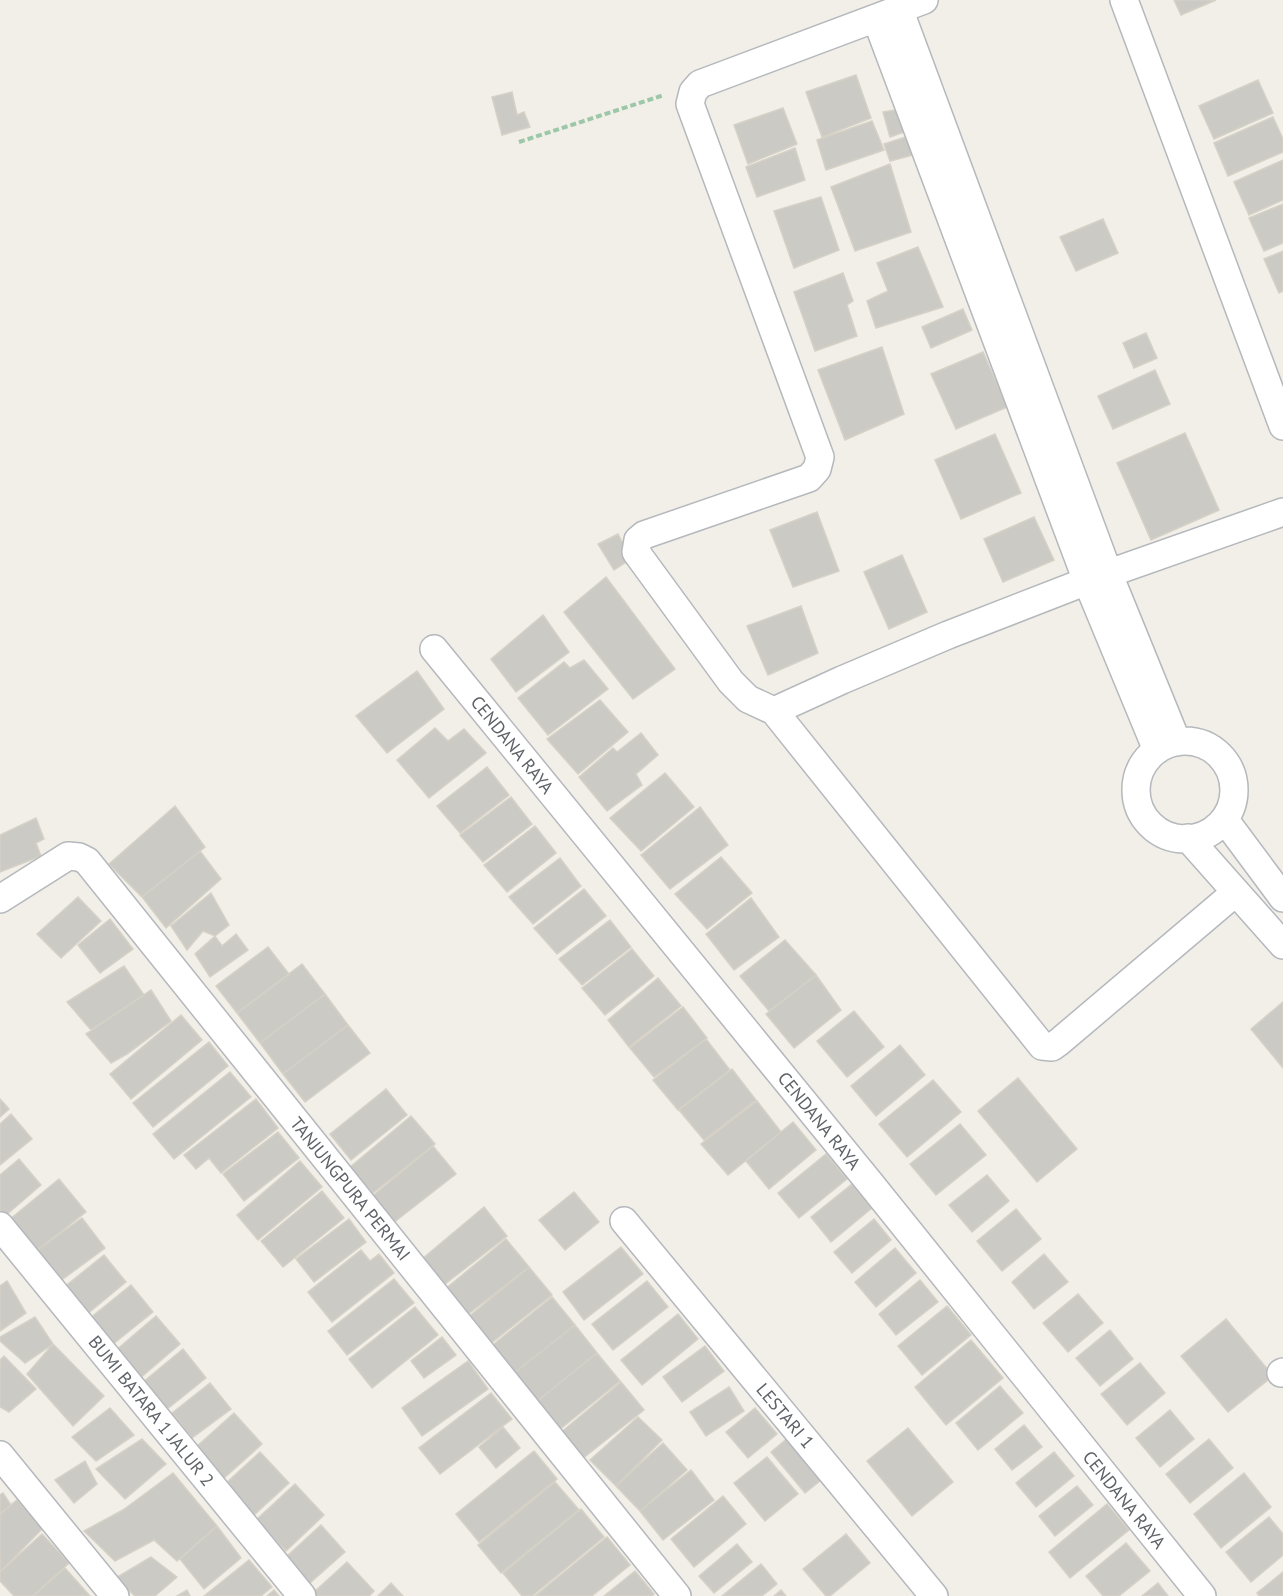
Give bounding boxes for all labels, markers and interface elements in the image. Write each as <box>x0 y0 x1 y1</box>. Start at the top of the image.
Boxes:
street label: CENDANA RAYA <box>466 691 559 799</box>
street label: CENDANA RAYA <box>773 1067 866 1175</box>
street label: TANJUNGPURA PERMAI <box>285 1112 416 1265</box>
street label: BUMI BATARA 1 JALUR 2 <box>84 1331 219 1491</box>
street label: LESTARI 1 <box>751 1378 819 1453</box>
street label: CENDANA RAYA <box>1078 1446 1171 1554</box>

